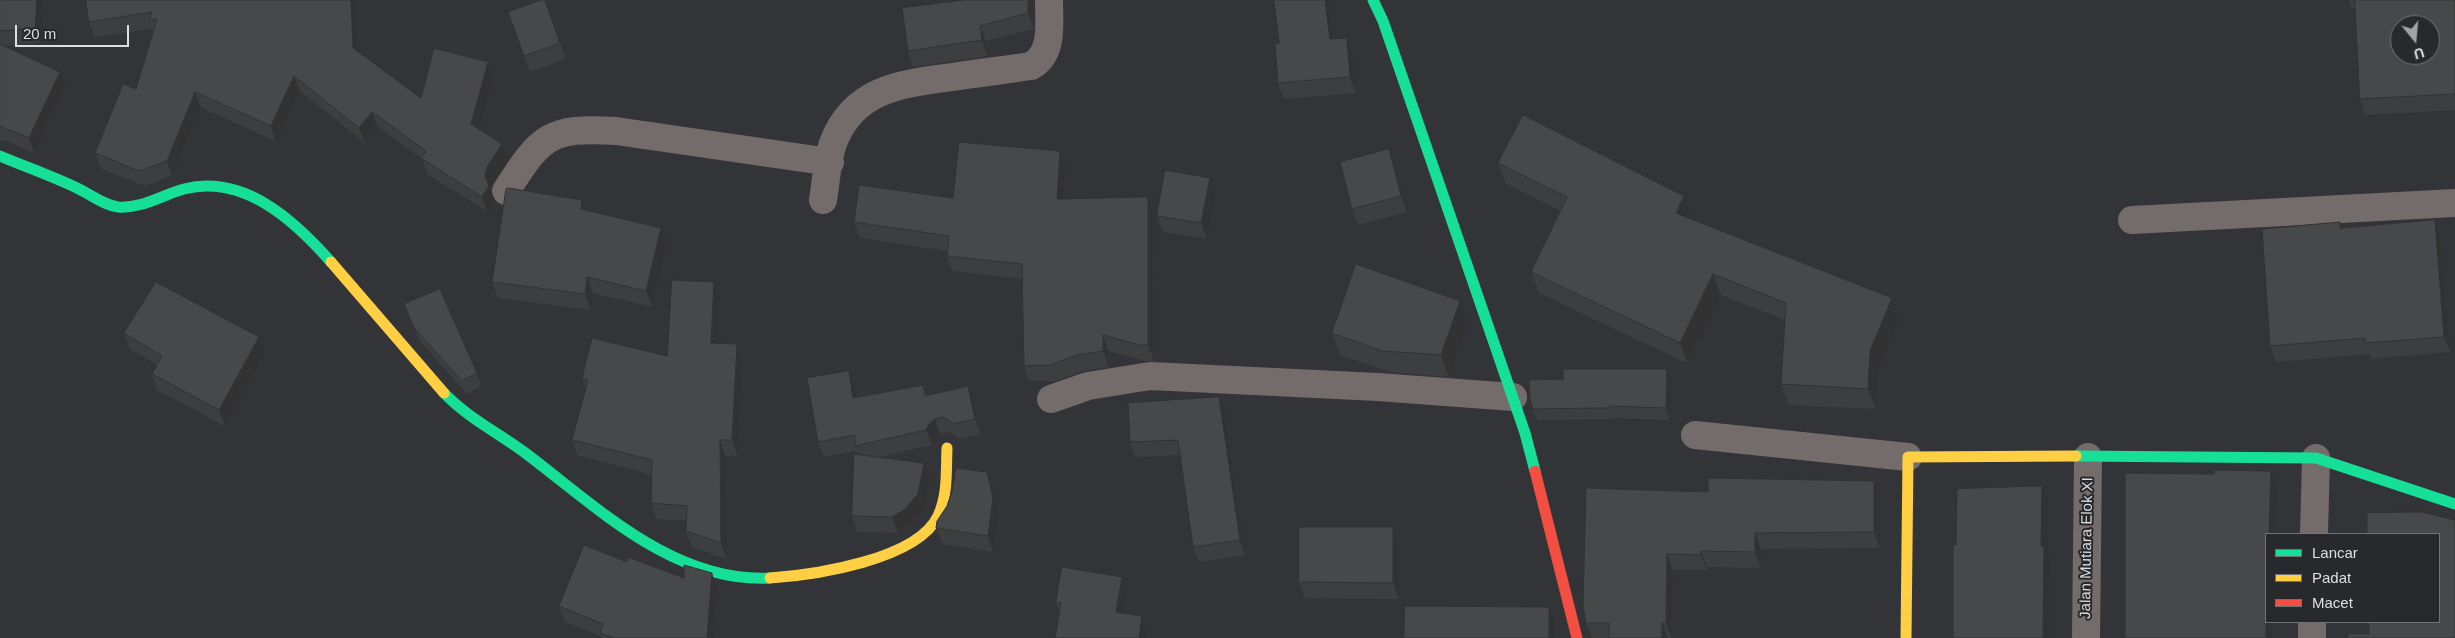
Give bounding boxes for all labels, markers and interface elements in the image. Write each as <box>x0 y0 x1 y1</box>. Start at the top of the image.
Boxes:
scale bar <box>18 15 131 47</box>
north arrow <box>2390 15 2440 65</box>
text: 20 m <box>23 25 56 42</box>
text: U <box>2412 44 2426 63</box>
street label: Jalan Mutiara Elok XI <box>2077 477 2097 619</box>
legend <box>2265 533 2440 623</box>
text: Lancar <box>2312 544 2358 561</box>
text: Padat <box>2312 569 2351 586</box>
text: Macet <box>2312 594 2353 611</box>

